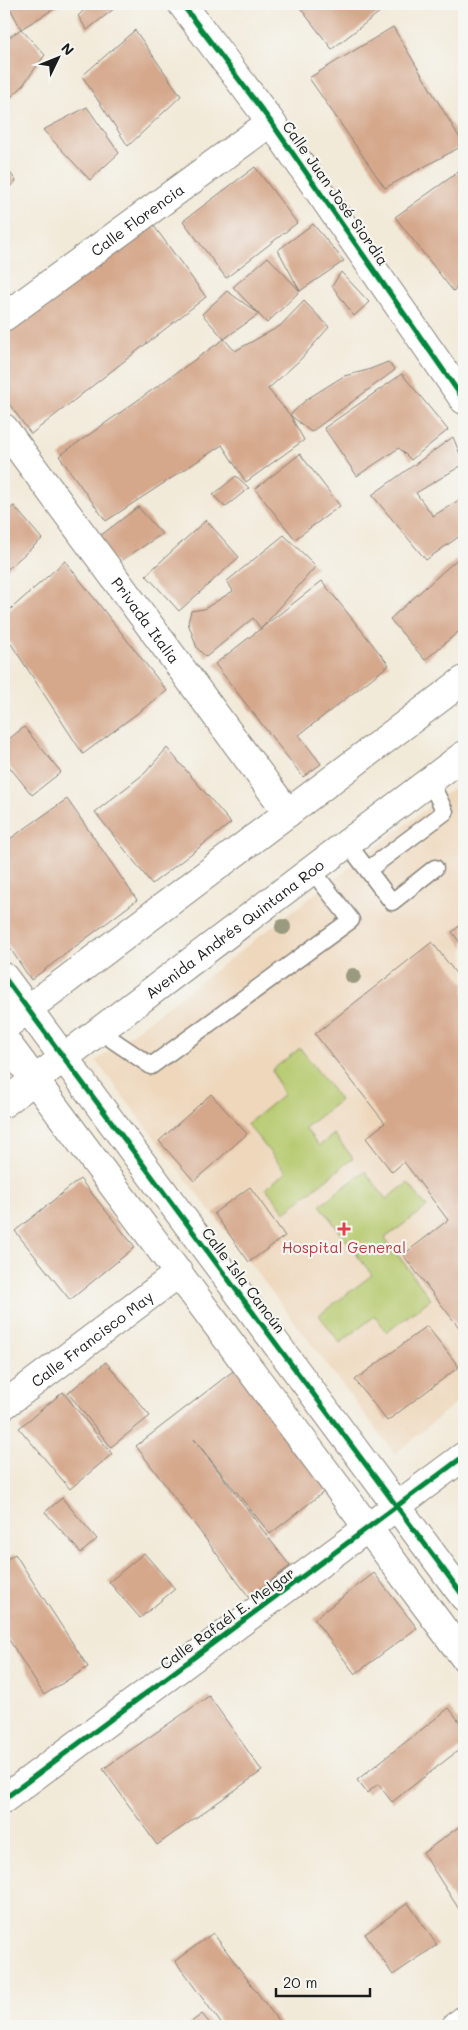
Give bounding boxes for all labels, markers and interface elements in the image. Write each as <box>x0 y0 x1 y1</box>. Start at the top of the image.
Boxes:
north arrow <box>32 32 82 82</box>
text: N <box>57 38 78 59</box>
street label: Calle Juan José Siordia <box>278 117 394 269</box>
street label: Calle Florencia <box>87 179 188 260</box>
street label: Privada Italia <box>107 573 184 668</box>
street label: Avenida Andrés Quintana Roo <box>141 855 328 1003</box>
marker: Hospital General <box>337 1222 351 1236</box>
street label: Calle Isla Cancún <box>198 1223 290 1337</box>
place label: Hospital General <box>282 1237 406 1257</box>
street label: Calle Francisco May <box>27 1286 157 1391</box>
street label: Calle Rafaél E. Melgar <box>156 1562 298 1674</box>
scale bar <box>276 1965 369 1997</box>
text: 20 m <box>283 1972 317 1992</box>

